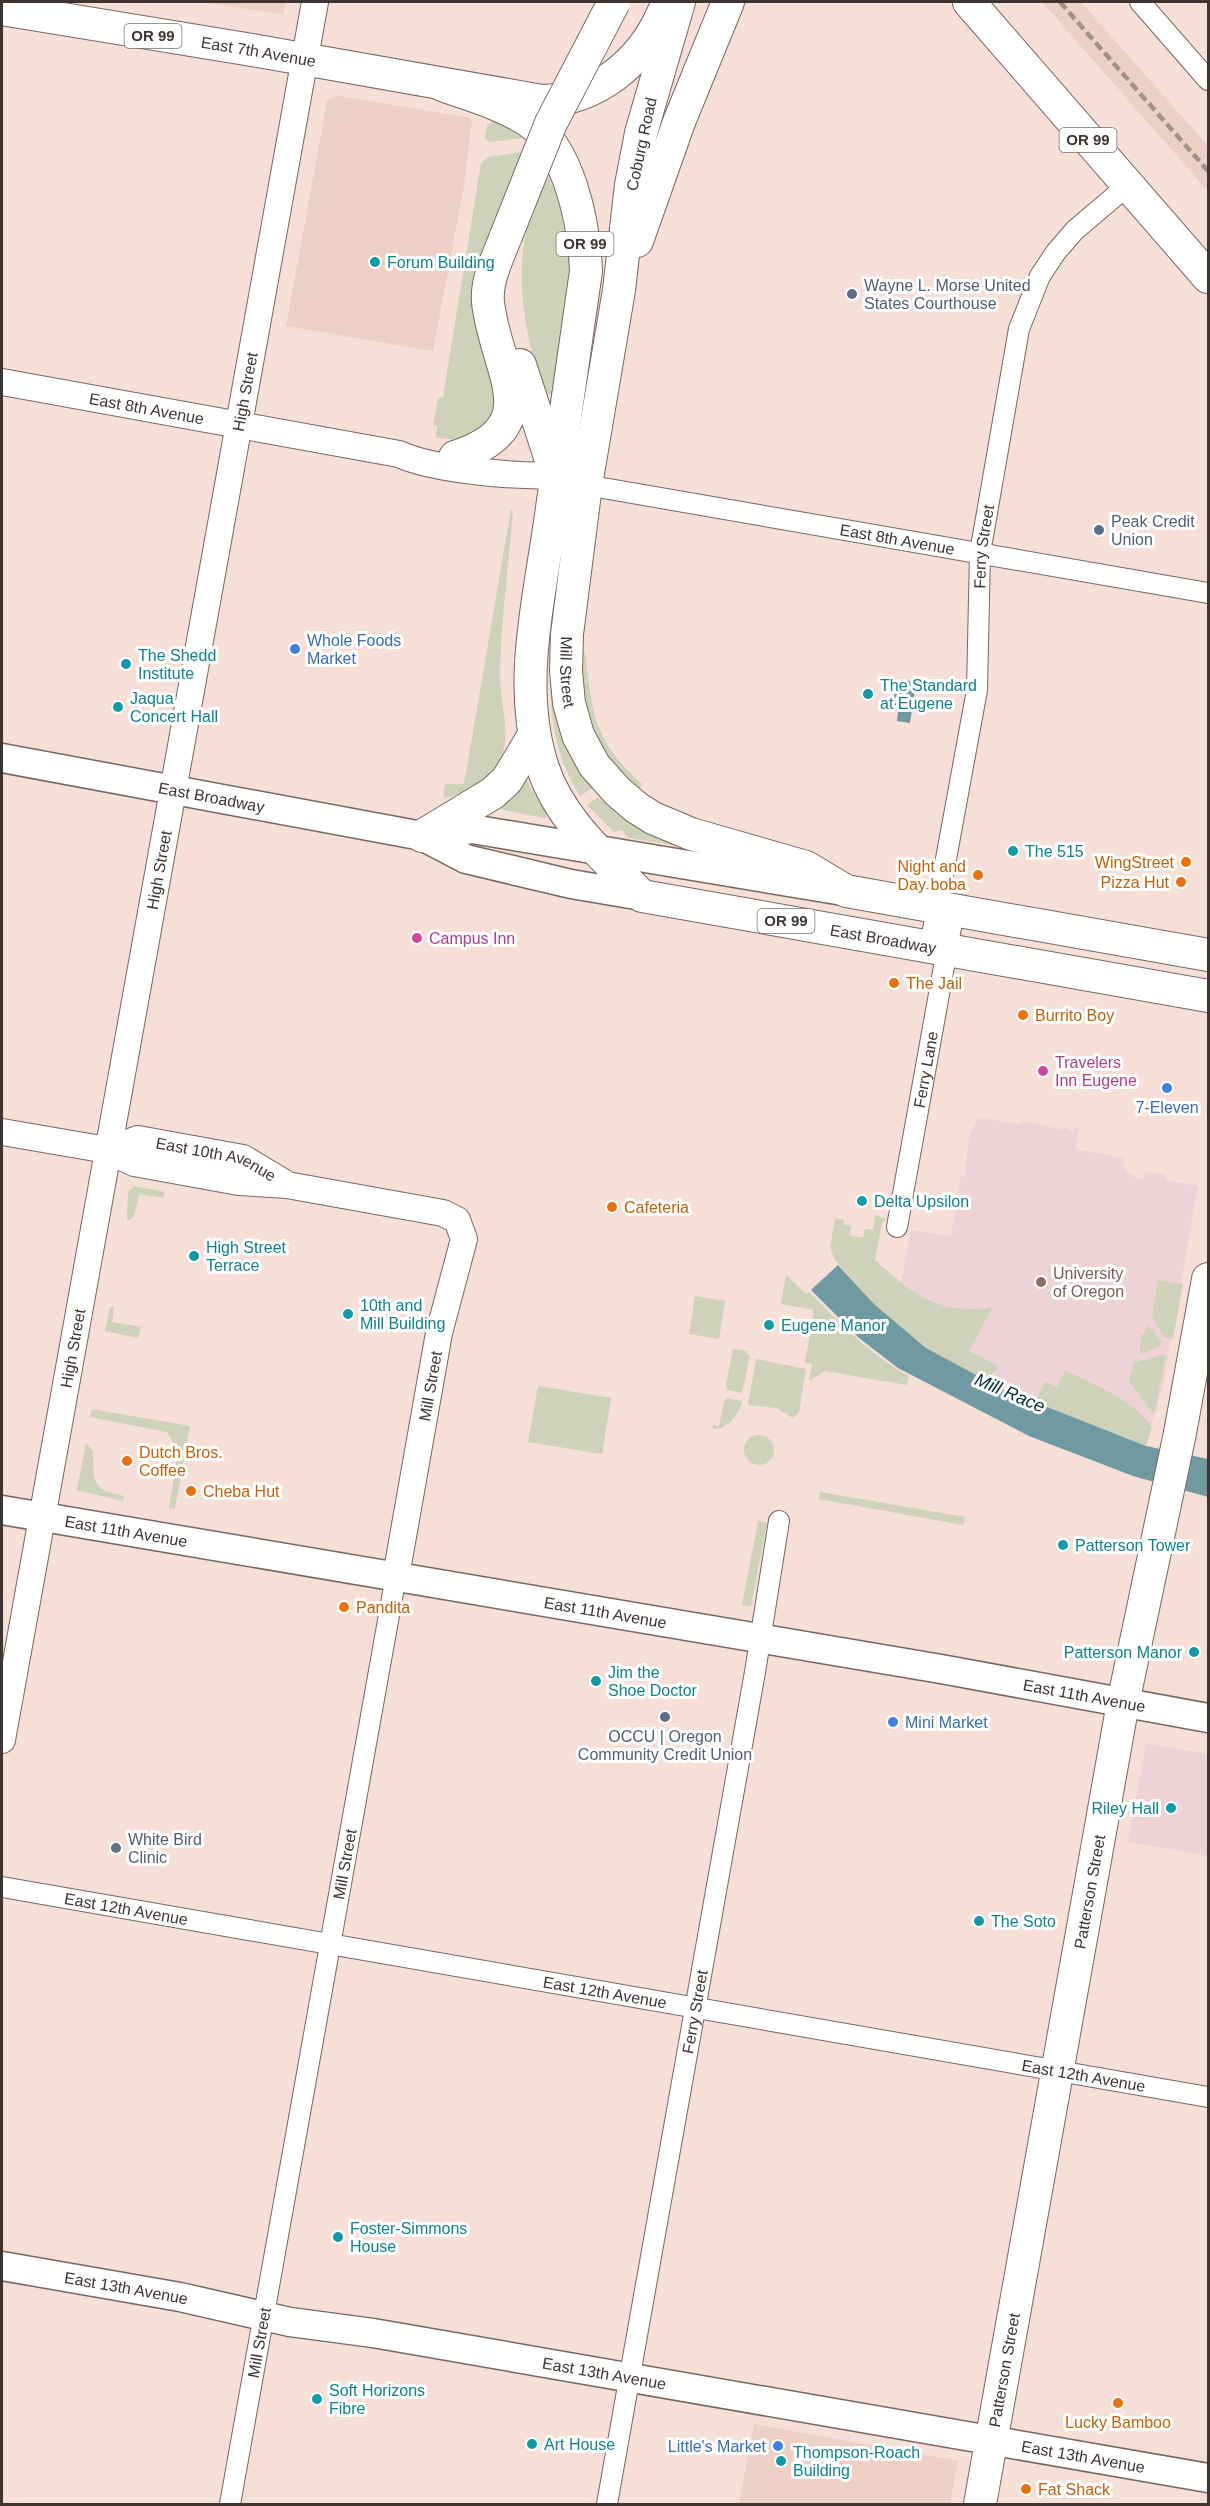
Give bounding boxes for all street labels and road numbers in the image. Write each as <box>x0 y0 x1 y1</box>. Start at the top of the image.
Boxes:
road number: OR 99 <box>124 24 182 48</box>
street label: East 7th Avenue <box>200 34 317 70</box>
street label: Coburg Road <box>623 96 660 192</box>
road number: OR 99 <box>1060 128 1116 152</box>
road number: OR 99 <box>556 232 614 256</box>
street label: High Street <box>230 350 261 433</box>
street label: East 8th Avenue <box>88 390 205 427</box>
street label: Ferry Street <box>971 503 997 589</box>
street label: East 8th Avenue <box>838 521 956 558</box>
street label: Mill Street <box>557 636 578 710</box>
street label: East Broadway <box>157 779 266 816</box>
street label: High Street <box>144 829 175 911</box>
road number: OR 99 <box>758 909 814 933</box>
street label: East Broadway <box>829 921 938 957</box>
street label: Ferry Lane <box>911 1030 941 1109</box>
street label: East 10th Avenue <box>155 1134 279 1185</box>
street label: High Street <box>58 1307 89 1389</box>
street label: Mill Street <box>416 1349 445 1423</box>
street label: East 11th Avenue <box>64 1513 189 1550</box>
street label: East 11th Avenue <box>543 1594 668 1631</box>
street label: East 11th Avenue <box>1022 1676 1147 1715</box>
street label: Mill Street <box>330 1827 360 1901</box>
street label: Patterson Street <box>1071 1833 1108 1950</box>
street label: East 12th Avenue <box>63 1890 189 1928</box>
street label: Ferry Street <box>679 1968 711 2055</box>
street label: East 12th Avenue <box>542 1973 668 2012</box>
street label: East 12th Avenue <box>1020 2057 1147 2095</box>
street label: East 13th Avenue <box>63 2269 190 2308</box>
street label: Mill Street <box>245 2306 274 2379</box>
street label: Patterson Street <box>986 2311 1023 2429</box>
street label: East 13th Avenue <box>541 2355 667 2393</box>
street label: East 13th Avenue <box>1020 2438 1146 2476</box>

